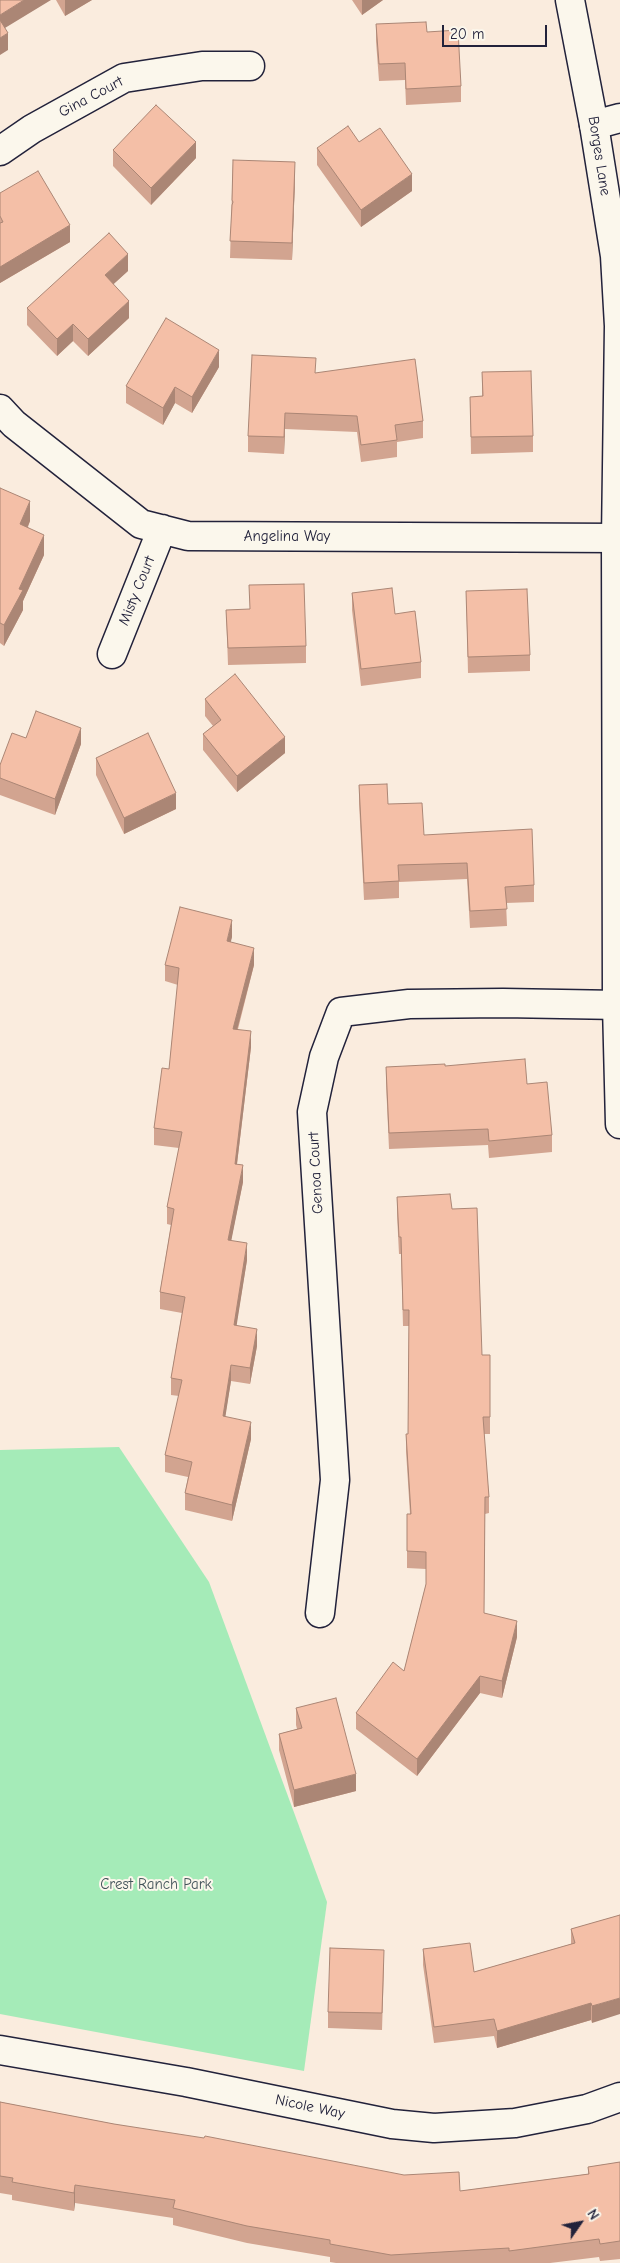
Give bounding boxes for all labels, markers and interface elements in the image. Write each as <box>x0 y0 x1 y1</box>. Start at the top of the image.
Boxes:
scale bar <box>445 15 550 47</box>
text: 20 m <box>450 25 484 43</box>
street label: Gina Court <box>56 73 126 121</box>
street label: Borges Lane <box>584 115 614 197</box>
street label: Angelina Way <box>244 528 330 546</box>
street label: Misty Court <box>115 554 159 628</box>
street label: Genoa Court <box>305 1131 327 1215</box>
park label: Crest Ranch Park <box>100 1876 212 1894</box>
street label: Nicole Way <box>274 2091 346 2123</box>
north arrow <box>555 2198 605 2248</box>
text: N <box>583 2206 603 2223</box>

